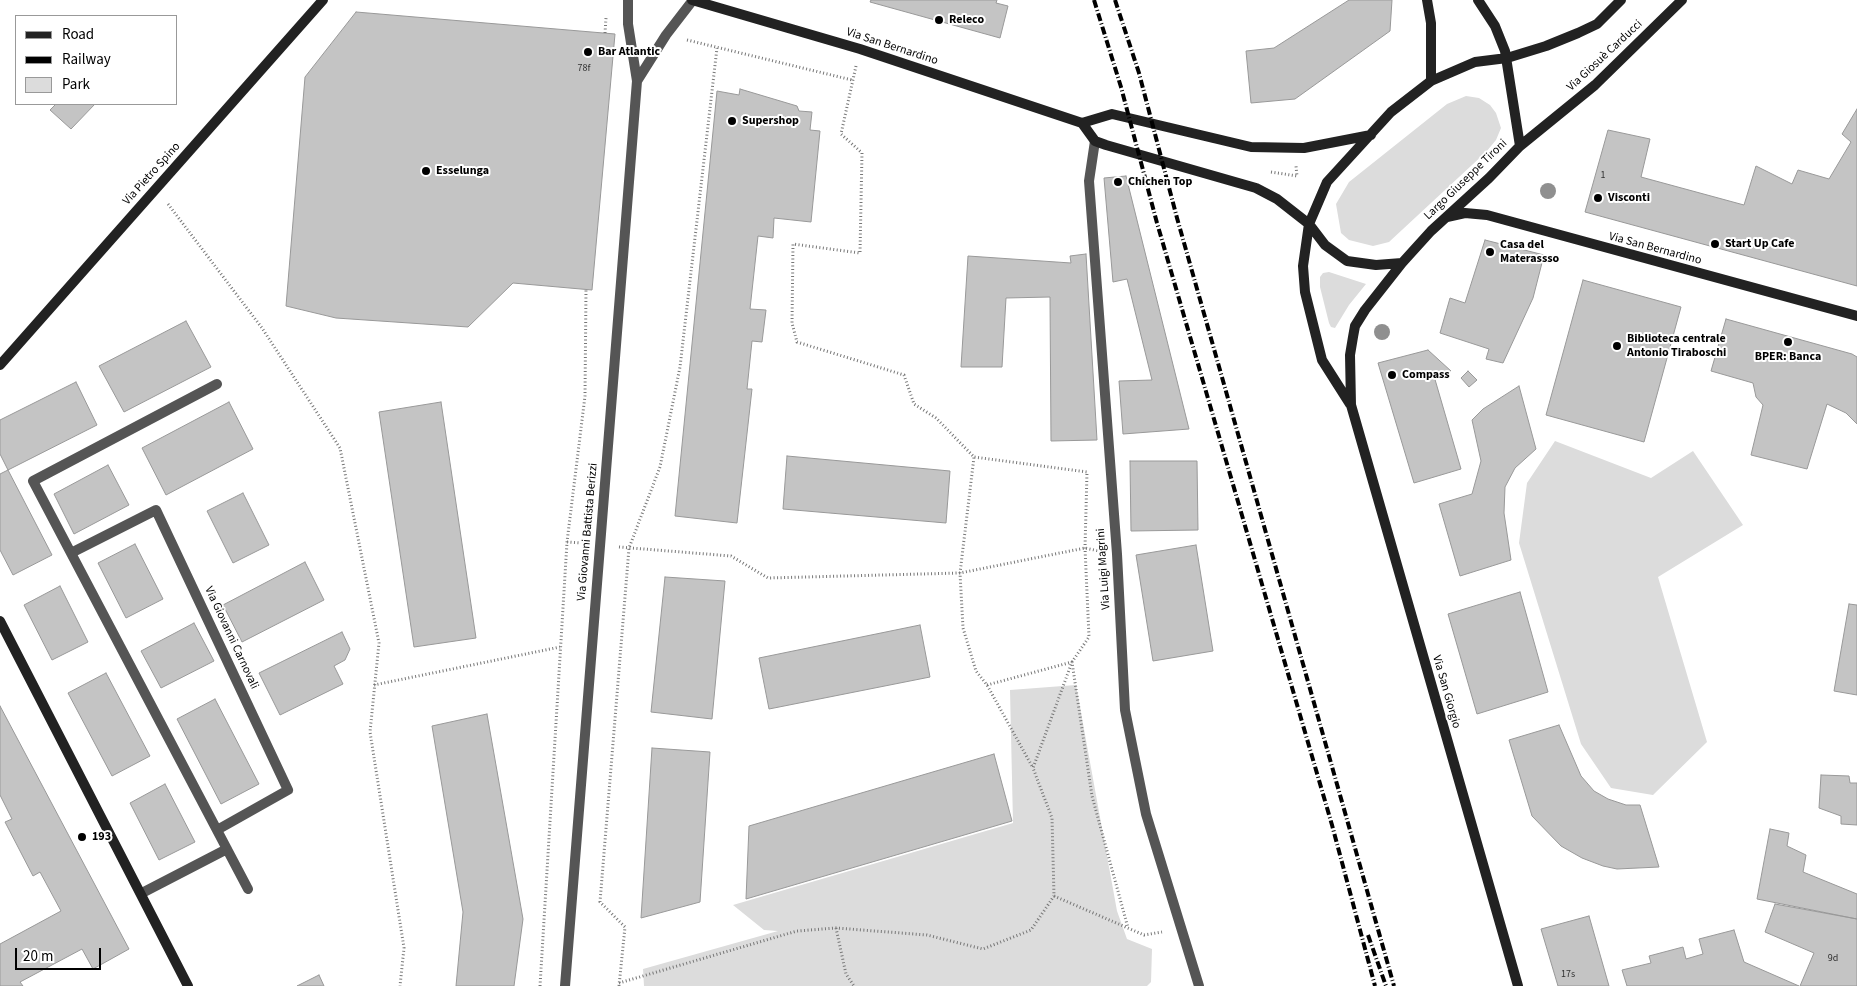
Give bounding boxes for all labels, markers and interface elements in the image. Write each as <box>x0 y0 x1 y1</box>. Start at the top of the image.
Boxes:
place label: Releco <box>949 13 984 27</box>
marker: Releco <box>933 14 945 26</box>
legend <box>15 15 178 105</box>
street label: Via Giosuè Carducci <box>1564 17 1646 95</box>
text: Road <box>62 24 94 45</box>
street label: Via San Bernardino <box>844 25 940 69</box>
place label: Bar Atlantic <box>598 45 660 59</box>
marker: Bar Atlantic <box>582 46 594 58</box>
text: Railway <box>62 49 111 70</box>
house number: 78f <box>578 63 590 75</box>
text: Park <box>62 74 90 95</box>
place label: Supershop <box>742 114 799 128</box>
marker: Supershop <box>726 115 738 127</box>
street label: Largo Giuseppe Tironi <box>1422 137 1510 223</box>
street label: Via Pietro Spino <box>120 140 184 208</box>
place label: Esselunga <box>436 164 489 178</box>
marker: Esselunga <box>420 165 432 177</box>
house number: 1 <box>1601 170 1605 182</box>
place label: Chichen Top <box>1128 175 1192 189</box>
marker: Chichen Top <box>1112 176 1124 188</box>
place label: Visconti <box>1608 191 1650 205</box>
marker: Visconti <box>1592 192 1604 204</box>
street label: Via San Bernardino <box>1607 230 1703 268</box>
place label: Start Up Cafe <box>1725 237 1795 251</box>
place label: Casa del Materassso <box>1500 238 1559 266</box>
marker: Start Up Cafe <box>1709 238 1721 250</box>
marker: Casa del Materassso <box>1484 246 1496 258</box>
place label: Biblioteca centrale Antonio Tiraboschi <box>1627 332 1726 360</box>
marker: BPER: Banca <box>1782 336 1794 348</box>
marker: Biblioteca centrale Antonio Tiraboschi <box>1611 340 1623 352</box>
place label: BPER: Banca <box>1755 350 1821 364</box>
place label: Compass <box>1402 368 1450 382</box>
marker: Compass <box>1386 369 1398 381</box>
street label: Via Giovanni Battista Berizzi <box>575 462 601 602</box>
street label: Via Luigi Magrini <box>1094 528 1114 610</box>
street label: Via Giovanni Carnovali <box>201 584 261 692</box>
street label: Via San Giorgio <box>1429 654 1463 730</box>
place label: 193 <box>92 830 111 844</box>
marker: 193 <box>76 831 88 843</box>
scale bar <box>18 938 104 970</box>
text: 20 m <box>23 946 53 967</box>
house number: 9d <box>1828 953 1838 965</box>
house number: 17s <box>1561 969 1575 981</box>

